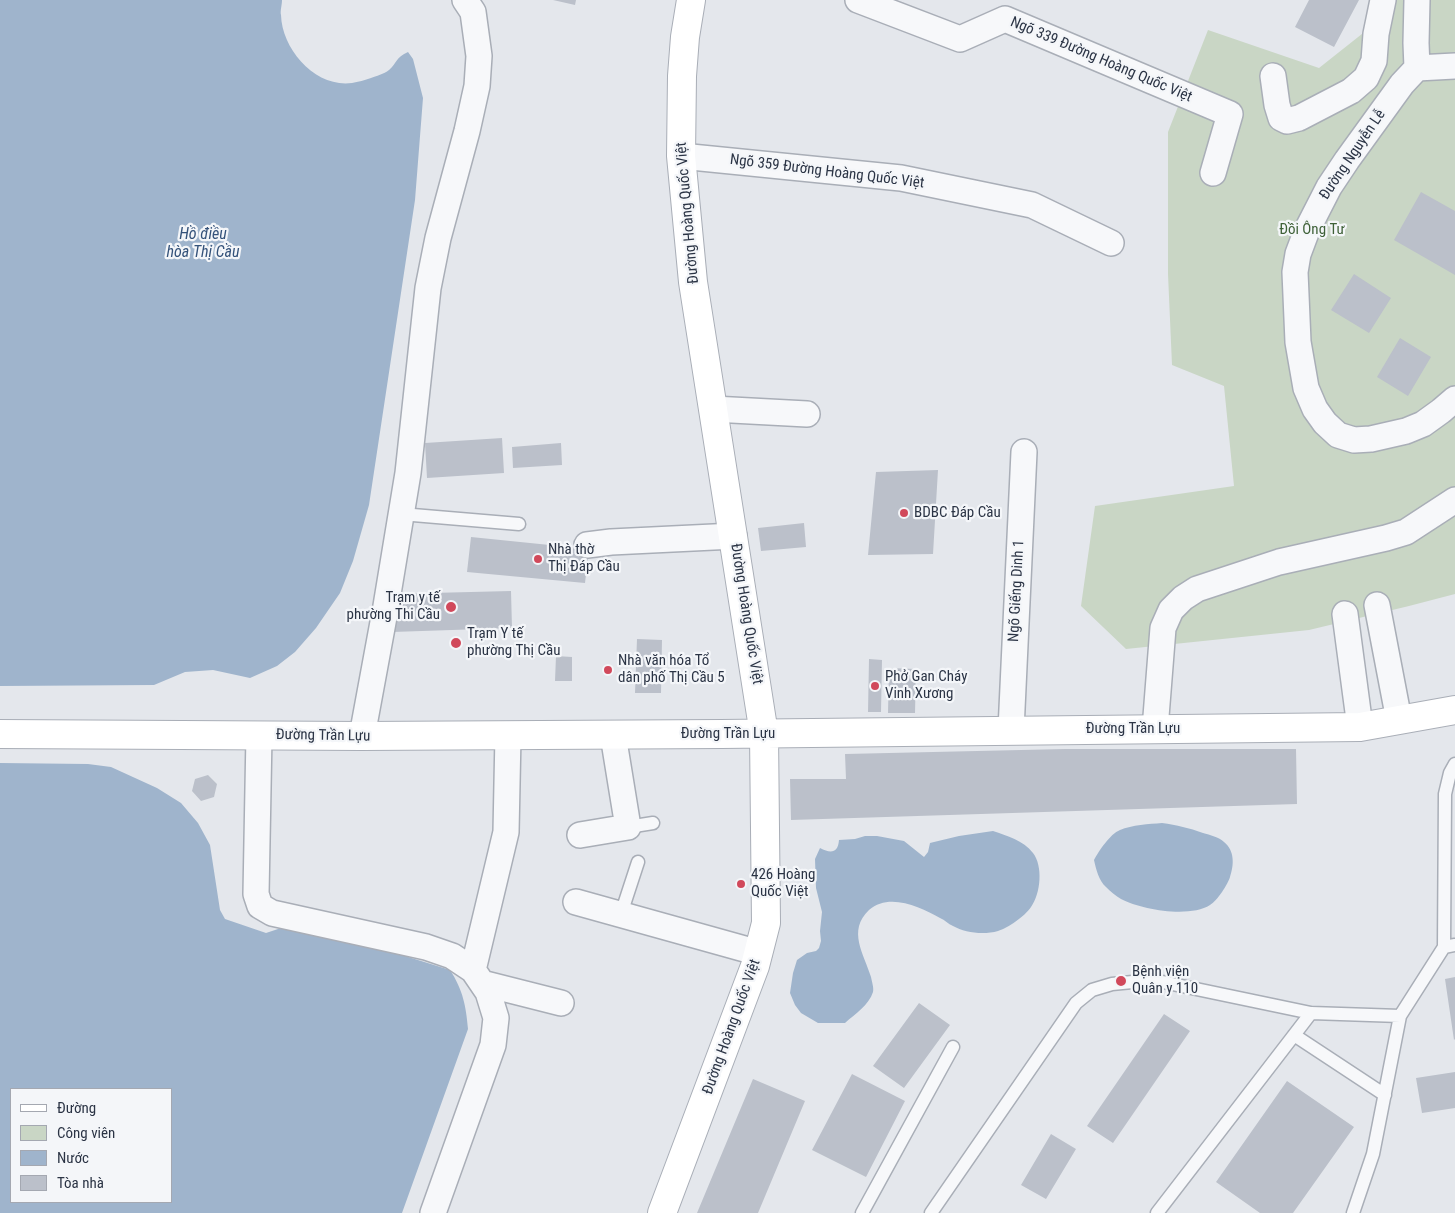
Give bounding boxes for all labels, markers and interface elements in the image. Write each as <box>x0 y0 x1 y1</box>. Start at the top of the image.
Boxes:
street label: Ngõ 339 Đường Hoàng Quốc Việt <box>1007 13 1195 107</box>
street label: Đường Nguyễn Lễ <box>1316 107 1390 203</box>
street label: Đường Hoàng Quốc Việt <box>673 141 703 285</box>
street label: Ngõ 359 Đường Hoàng Quốc Việt <box>729 151 925 193</box>
park label: Đồi Ông Tư <box>1279 221 1345 239</box>
water label: Hồ điều hòa Thị Cầu <box>167 225 239 263</box>
place label: BDBC Đáp Cầu <box>914 504 1001 522</box>
marker: BDBC Đáp Cầu <box>898 507 910 519</box>
street label: Ngõ Giếng Dinh 1 <box>1005 539 1029 643</box>
place label: Nhà thờ Thị Đáp Cầu <box>548 541 620 576</box>
street label: Đường Hoàng Quốc Việt <box>726 542 766 686</box>
marker: Nhà thờ Thị Đáp Cầu <box>532 553 544 565</box>
place label: Trạm y tế phường Thi Cầu <box>347 589 440 624</box>
marker: Trạm y tế phường Thi Cầu <box>444 600 458 614</box>
place label: Trạm Y tế phường Thị Cầu <box>467 625 560 660</box>
marker: Trạm Y tế phường Thị Cầu <box>449 636 463 650</box>
place label: Nhà văn hóa Tổ dân phố Thị Cầu 5 <box>618 652 725 687</box>
marker: Nhà văn hóa Tổ dân phố Thị Cầu 5 <box>602 664 614 676</box>
place label: Phở Gan Cháy Vinh Xương <box>885 668 967 703</box>
marker: Phở Gan Cháy Vinh Xương <box>869 680 881 692</box>
street label: Đường Trần Lựu <box>1086 720 1180 738</box>
street label: Đường Trần Lựu <box>681 725 775 743</box>
street label: Đường Trần Lựu <box>276 726 370 746</box>
place label: 426 Hoàng Quốc Việt <box>751 866 815 901</box>
marker: 426 Hoàng Quốc Việt <box>735 878 747 890</box>
street label: Đường Hoàng Quốc Việt <box>699 957 765 1097</box>
place label: Bệnh viện Quân y 110 <box>1132 963 1198 998</box>
marker: Bệnh viện Quân y 110 <box>1114 974 1128 988</box>
legend <box>10 1088 172 1203</box>
text: Đường <box>57 1099 96 1117</box>
text: Công viên <box>57 1124 115 1142</box>
text: Nước <box>57 1149 89 1167</box>
text: Tòa nhà <box>57 1174 104 1192</box>

